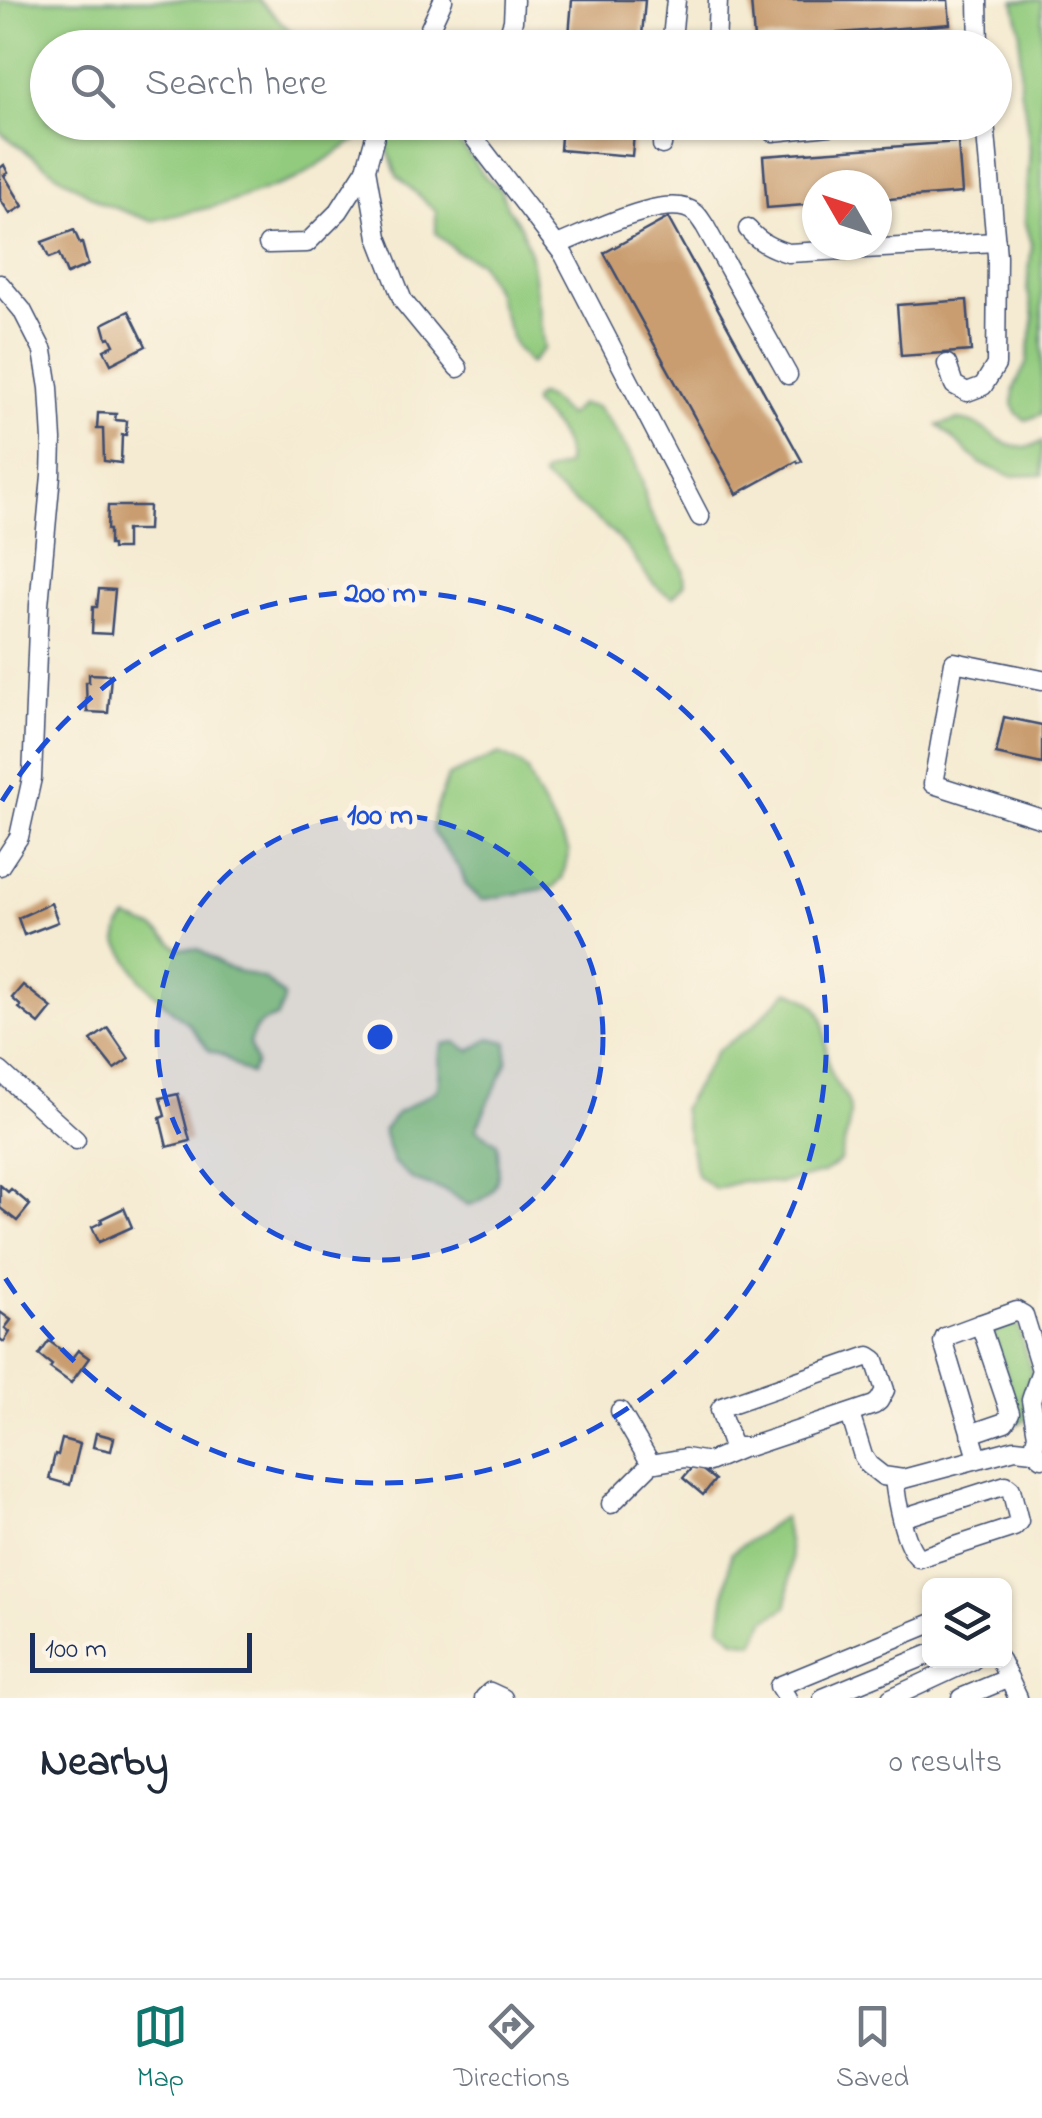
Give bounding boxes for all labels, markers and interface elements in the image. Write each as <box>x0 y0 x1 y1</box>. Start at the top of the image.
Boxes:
search box <box>30 30 1012 140</box>
text: Search here <box>145 57 327 113</box>
icon: search <box>65 58 120 113</box>
north arrow <box>802 170 892 260</box>
text: 200 m <box>343 573 416 617</box>
text: 100 m <box>347 795 413 839</box>
centre of rings <box>362 1019 398 1055</box>
map controls <box>922 1578 1012 1668</box>
button: layers <box>922 1578 1012 1668</box>
scale bar <box>30 1628 252 1672</box>
text: 100 m <box>45 1630 107 1671</box>
text: Nearby <box>40 1733 168 1794</box>
text: 0 results <box>889 1740 1002 1787</box>
tab: Map <box>133 1999 188 2100</box>
tab: Directions <box>454 1999 570 2100</box>
tab: Saved <box>836 1999 909 2100</box>

